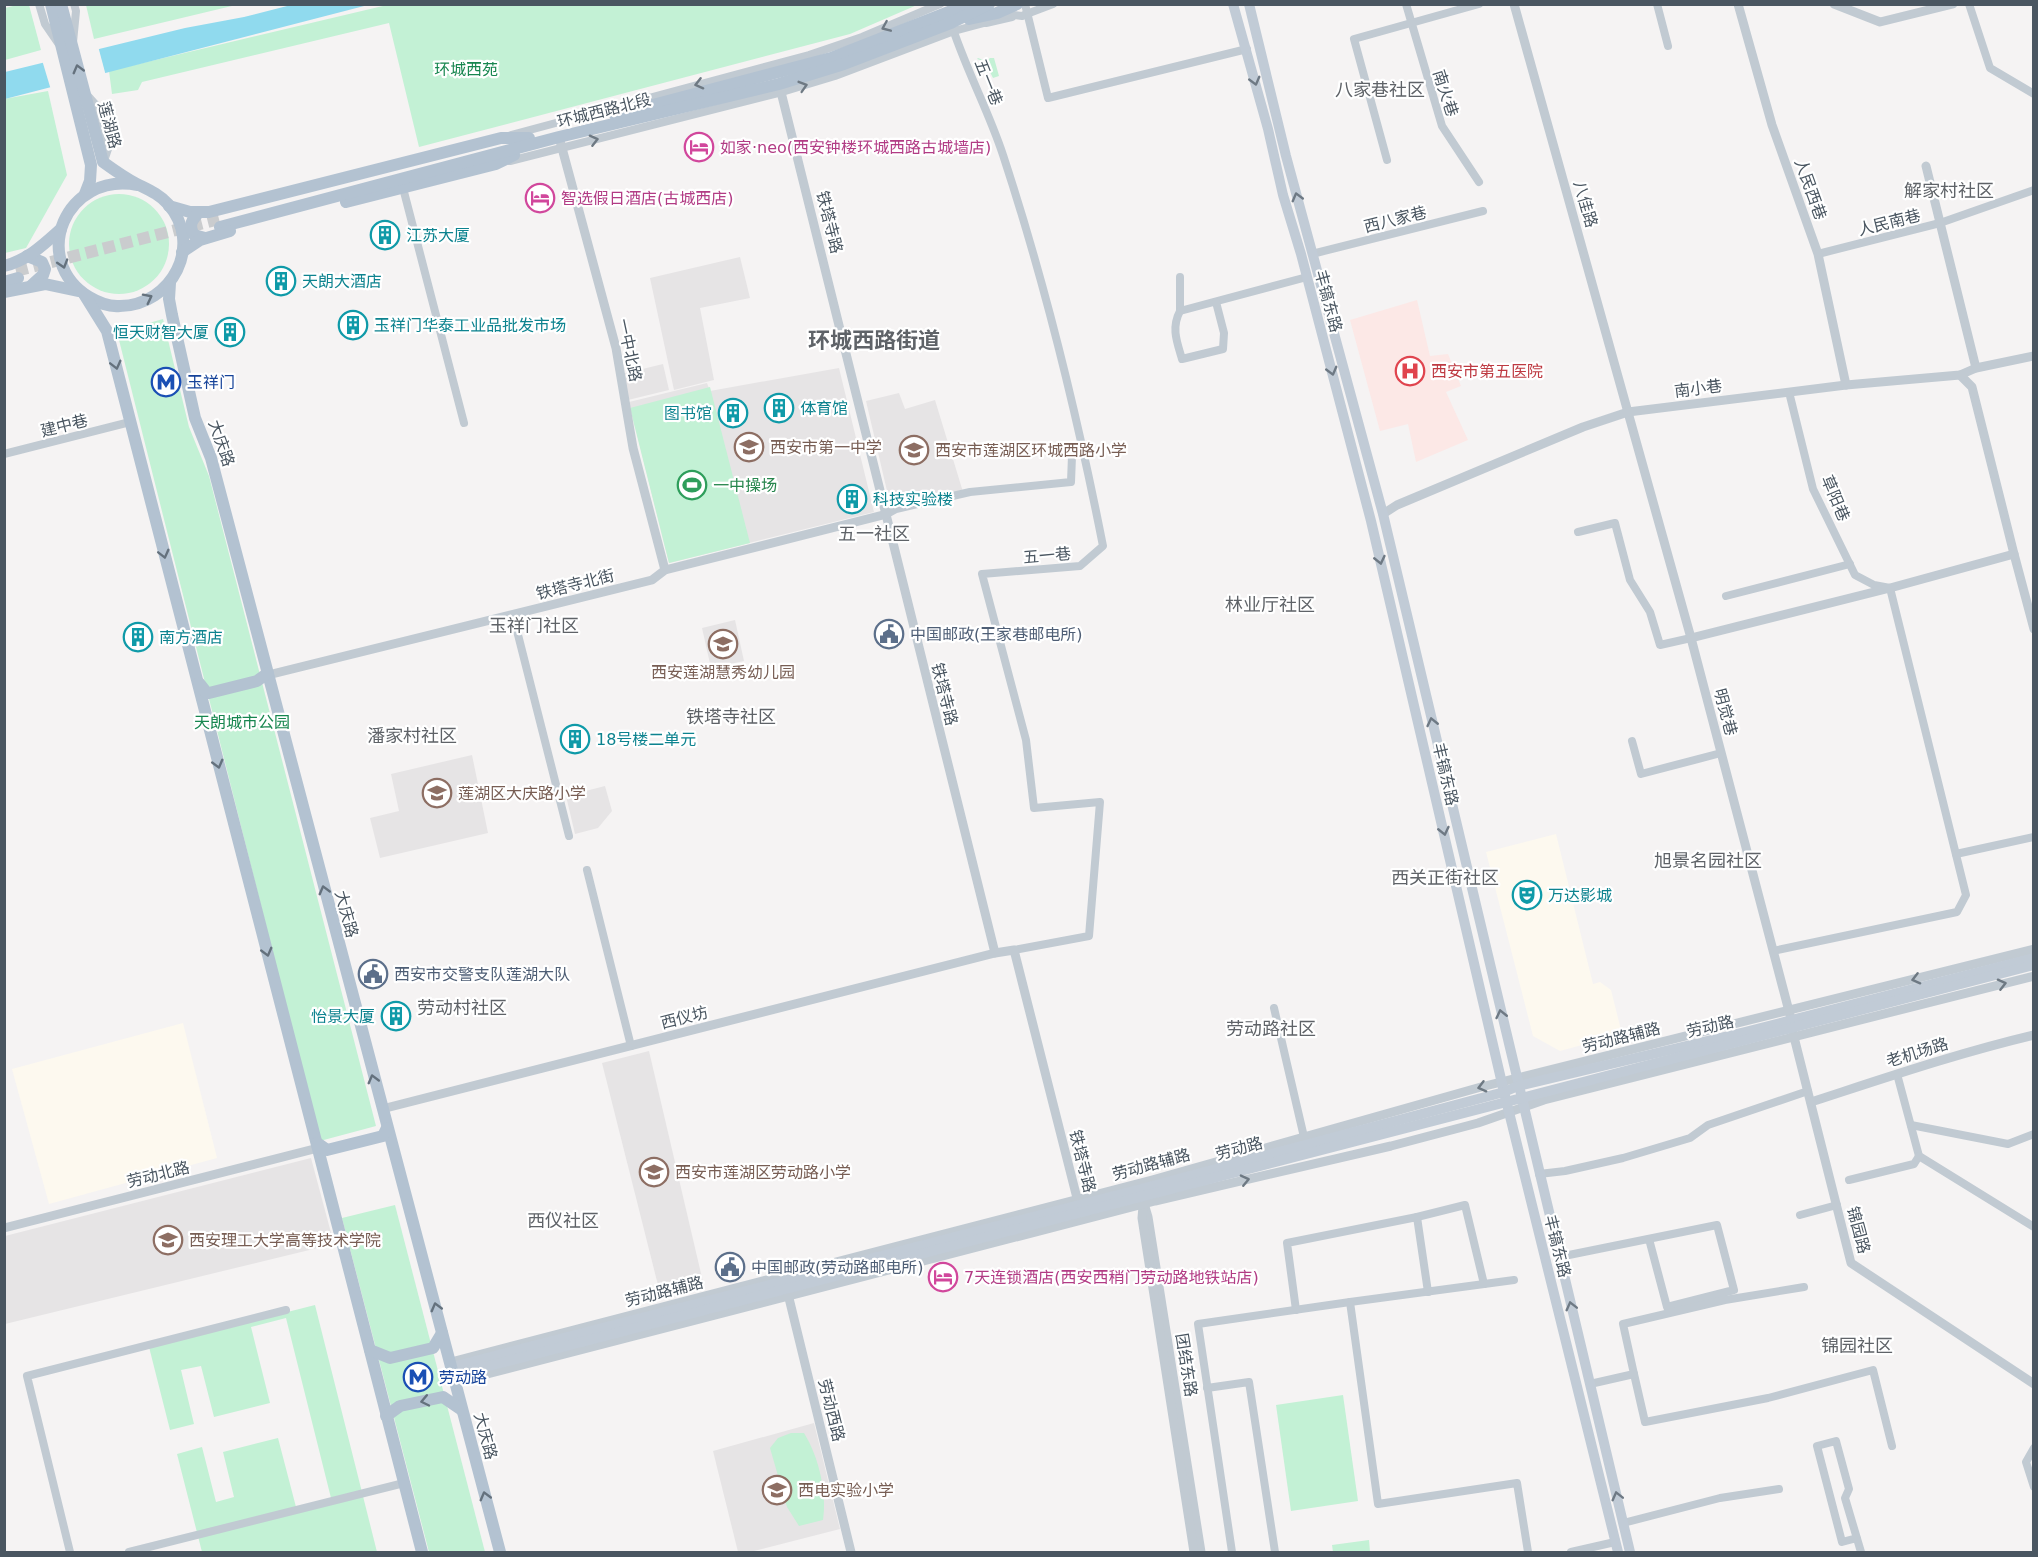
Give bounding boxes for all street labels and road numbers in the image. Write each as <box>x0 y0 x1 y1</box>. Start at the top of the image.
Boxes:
street label: 五一巷 <box>971 56 1006 108</box>
street label: 南火巷 <box>1429 67 1462 119</box>
street label: 环城西路北段 <box>555 90 653 131</box>
street label: 莲湖路 <box>94 99 125 151</box>
street label: 人民西巷 <box>1791 156 1830 222</box>
street label: 八佳路 <box>1570 178 1601 230</box>
street label: 铁塔寺路 <box>813 189 846 255</box>
street label: 西八家巷 <box>1362 203 1428 236</box>
street label: 人民南巷 <box>1856 206 1922 239</box>
street label: 丰镐东路 <box>1311 268 1346 335</box>
street label: 一中北路 <box>614 317 645 383</box>
street label: 南小巷 <box>1673 376 1723 401</box>
street label: 建中巷 <box>39 410 90 441</box>
street label: 大庆路 <box>205 417 238 469</box>
street label: 草阳巷 <box>1817 472 1854 524</box>
street label: 五一巷 <box>1022 544 1072 567</box>
street label: 铁塔寺北街 <box>534 566 616 603</box>
street label: 铁塔寺路 <box>928 661 961 727</box>
street label: 明觉巷 <box>1710 686 1741 738</box>
street label: 丰镐东路 <box>1429 741 1462 807</box>
street label: 大庆路 <box>331 888 362 940</box>
street label: 西仪坊 <box>659 1002 710 1033</box>
street label: 劳动路 <box>1685 1012 1736 1041</box>
street label: 劳动路辅路 <box>1580 1019 1662 1056</box>
street label: 老机场路 <box>1884 1034 1951 1071</box>
street label: 铁塔寺路 <box>1066 1128 1099 1194</box>
street label: 劳动路 <box>1213 1133 1265 1164</box>
street label: 劳动路辅路 <box>1110 1145 1192 1184</box>
street label: 劳动北路 <box>125 1158 191 1191</box>
street label: 锦园路 <box>1843 1204 1874 1256</box>
street label: 丰镐东路 <box>1541 1213 1574 1279</box>
street label: 劳动路辅路 <box>623 1273 705 1310</box>
street label: 团结东路 <box>1172 1332 1201 1398</box>
street label: 劳动西路 <box>815 1377 848 1443</box>
street label: 大庆路 <box>470 1410 501 1462</box>

